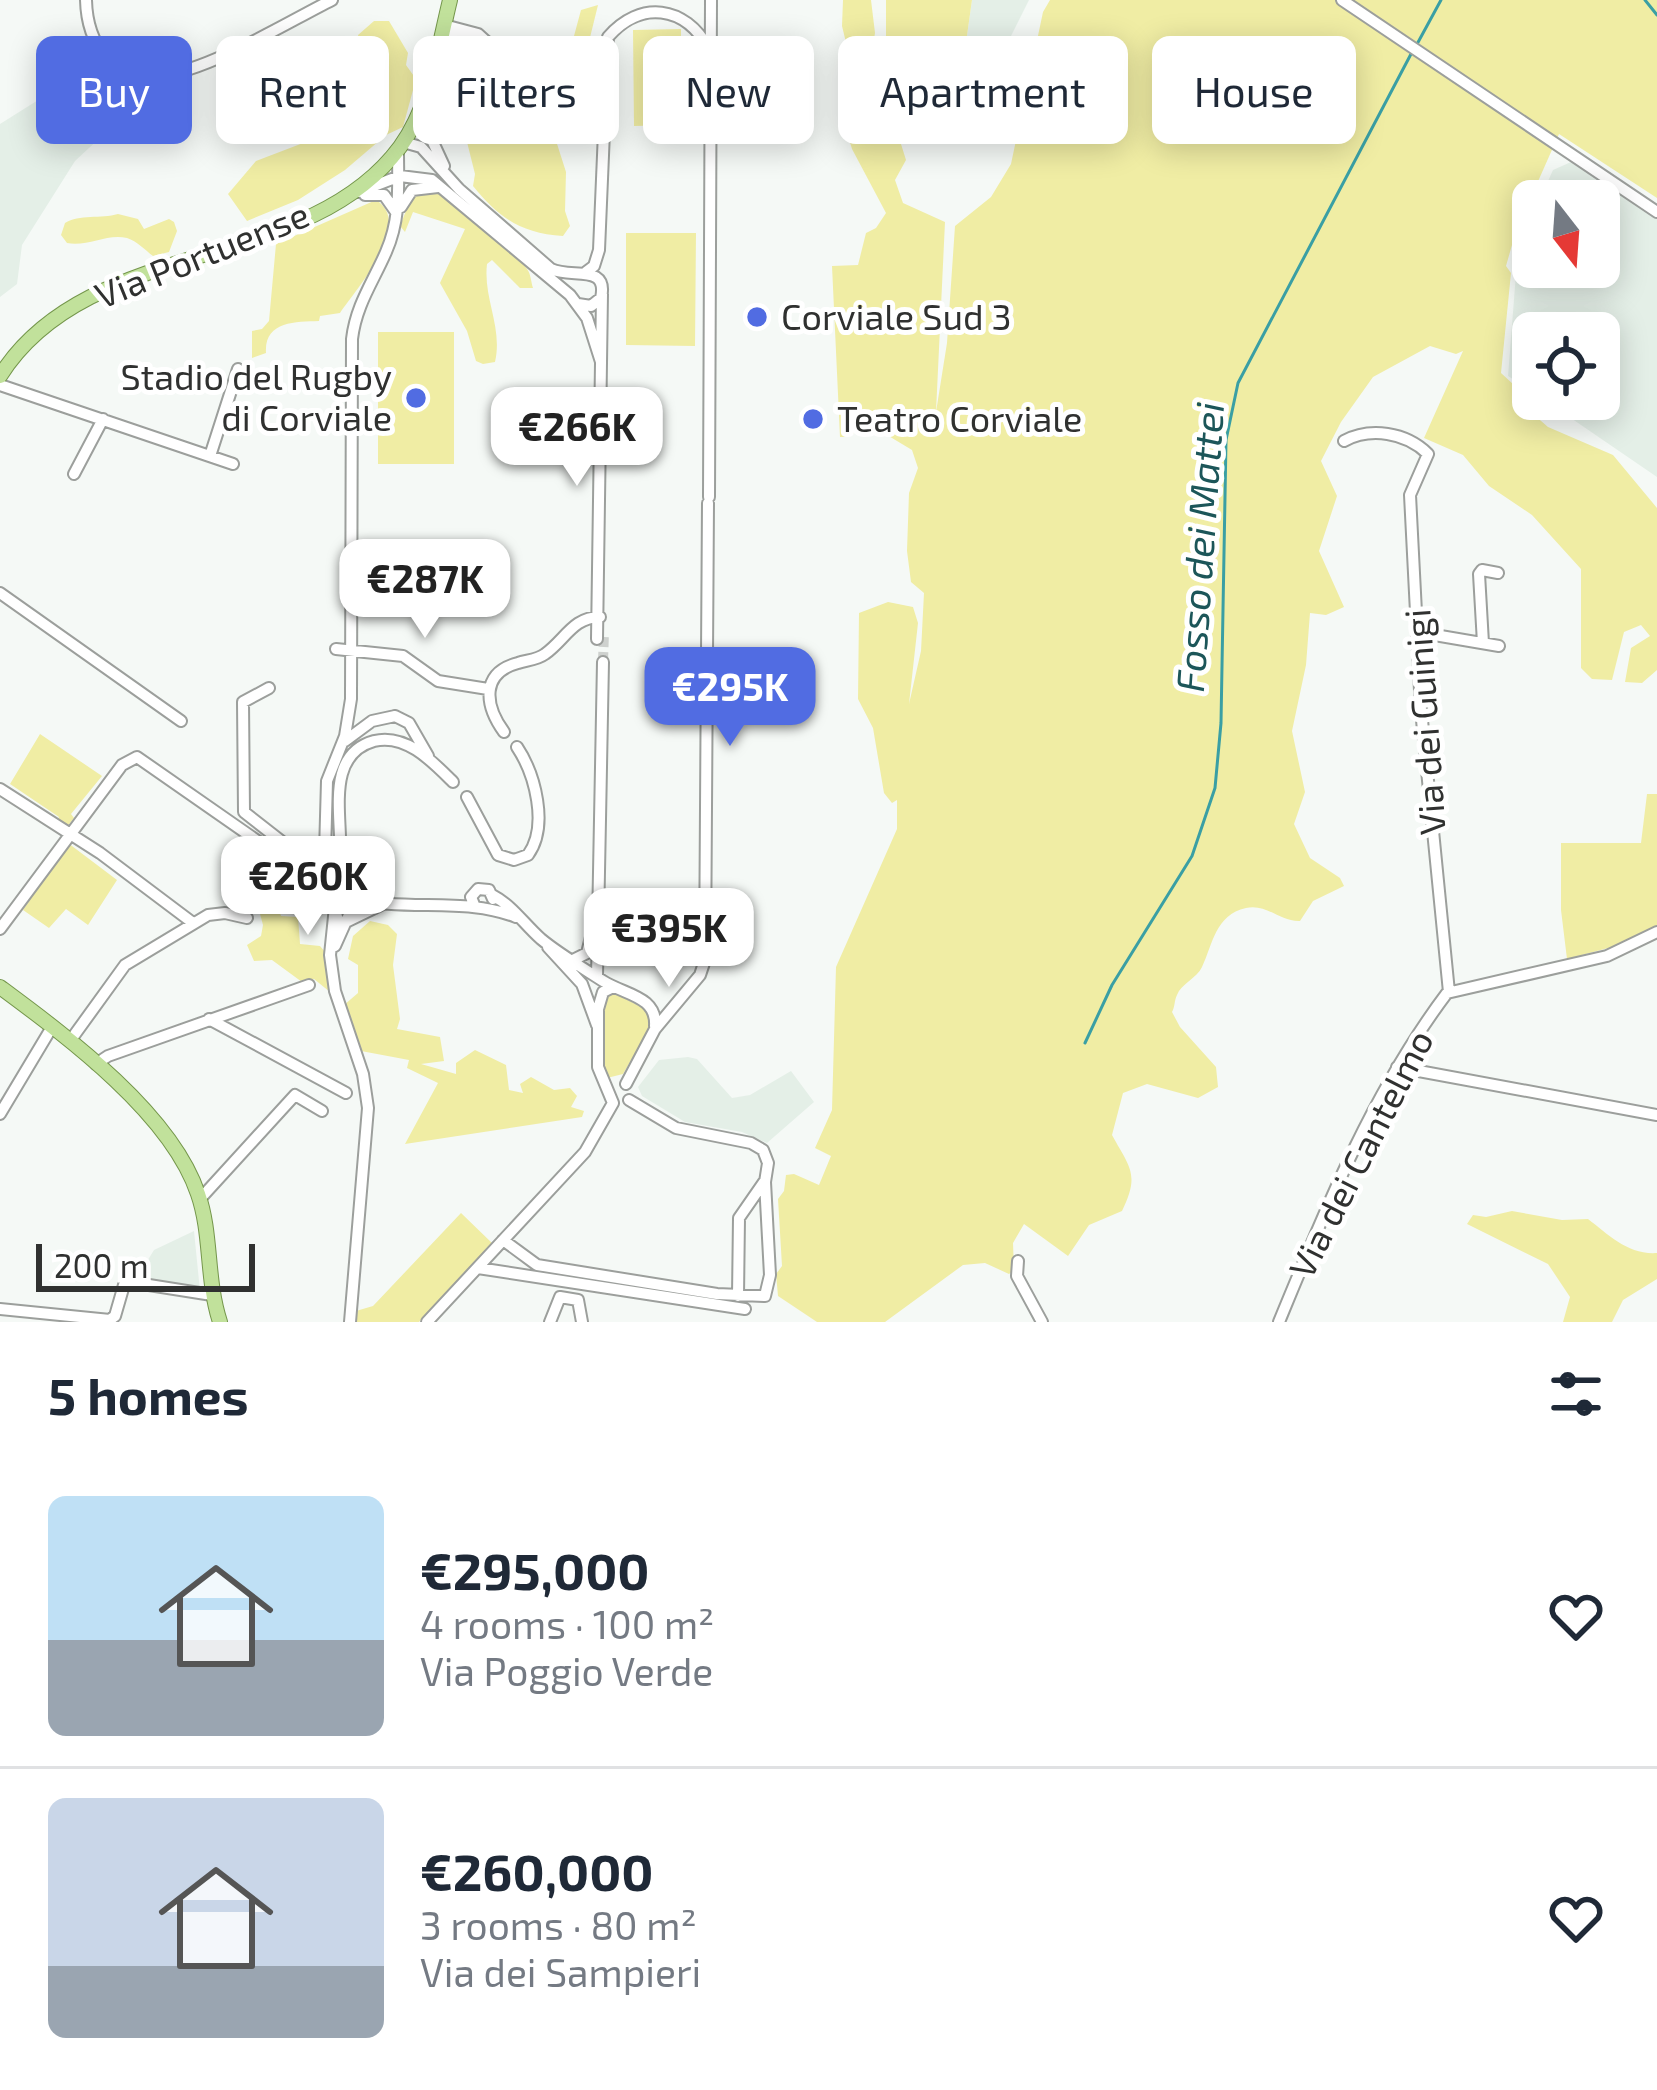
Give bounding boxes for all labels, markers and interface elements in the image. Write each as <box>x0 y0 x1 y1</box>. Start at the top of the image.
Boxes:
chip: Buy <box>36 36 192 144</box>
chip: Rent <box>216 36 389 144</box>
chip: Filters <box>413 36 619 144</box>
chip: New <box>643 36 814 144</box>
chip: Apartment <box>838 36 1128 144</box>
chip: House <box>1152 36 1356 144</box>
north arrow <box>1512 180 1620 288</box>
map controls <box>1512 180 1620 420</box>
street label: Via Portuense <box>88 191 315 316</box>
place label: Corviale Sud 3 <box>781 294 1012 337</box>
marker: Corviale Sud 3 <box>744 304 770 330</box>
button: locate <box>1512 312 1620 420</box>
place label: Stadio del Rugby di Corviale <box>120 354 392 438</box>
marker: Stadio del Rugby di Corviale <box>403 385 429 411</box>
pin: €266K <box>493 387 661 489</box>
place label: Teatro Corviale <box>837 396 1082 439</box>
water label: Fosso dei Mattei <box>1165 400 1232 693</box>
text: €266K <box>518 402 636 449</box>
marker: Teatro Corviale <box>800 406 826 432</box>
pin: €287K <box>341 539 509 641</box>
text: €287K <box>366 554 484 601</box>
street label: Via dei Guinigi <box>1394 608 1453 837</box>
pin: €295K <box>646 647 814 749</box>
text: €295K <box>672 662 788 709</box>
pin: €260K <box>224 836 392 938</box>
text: €260K <box>248 851 368 898</box>
pin: €395K <box>585 888 753 990</box>
text: €395K <box>611 903 727 950</box>
street label: Via dei Cantelmo <box>1279 1022 1441 1284</box>
scale bar <box>36 1238 255 1291</box>
text: 200 m <box>54 1245 149 1285</box>
icon: filters <box>1543 1361 1609 1427</box>
text: 5 homes <box>48 1364 249 1425</box>
text: €295,000 <box>420 1539 650 1600</box>
icon: home <box>144 1544 288 1688</box>
icon: heart <box>1543 1583 1609 1649</box>
text: 4 rooms · 100 m² <box>420 1600 714 1647</box>
text: Via Poggio Verde <box>420 1647 713 1694</box>
text: €260,000 <box>420 1840 654 1901</box>
icon: home <box>144 1846 288 1990</box>
icon: heart <box>1543 1885 1609 1951</box>
text: 3 rooms · 80 m² <box>420 1901 697 1948</box>
text: Via dei Sampieri <box>420 1948 701 1995</box>

